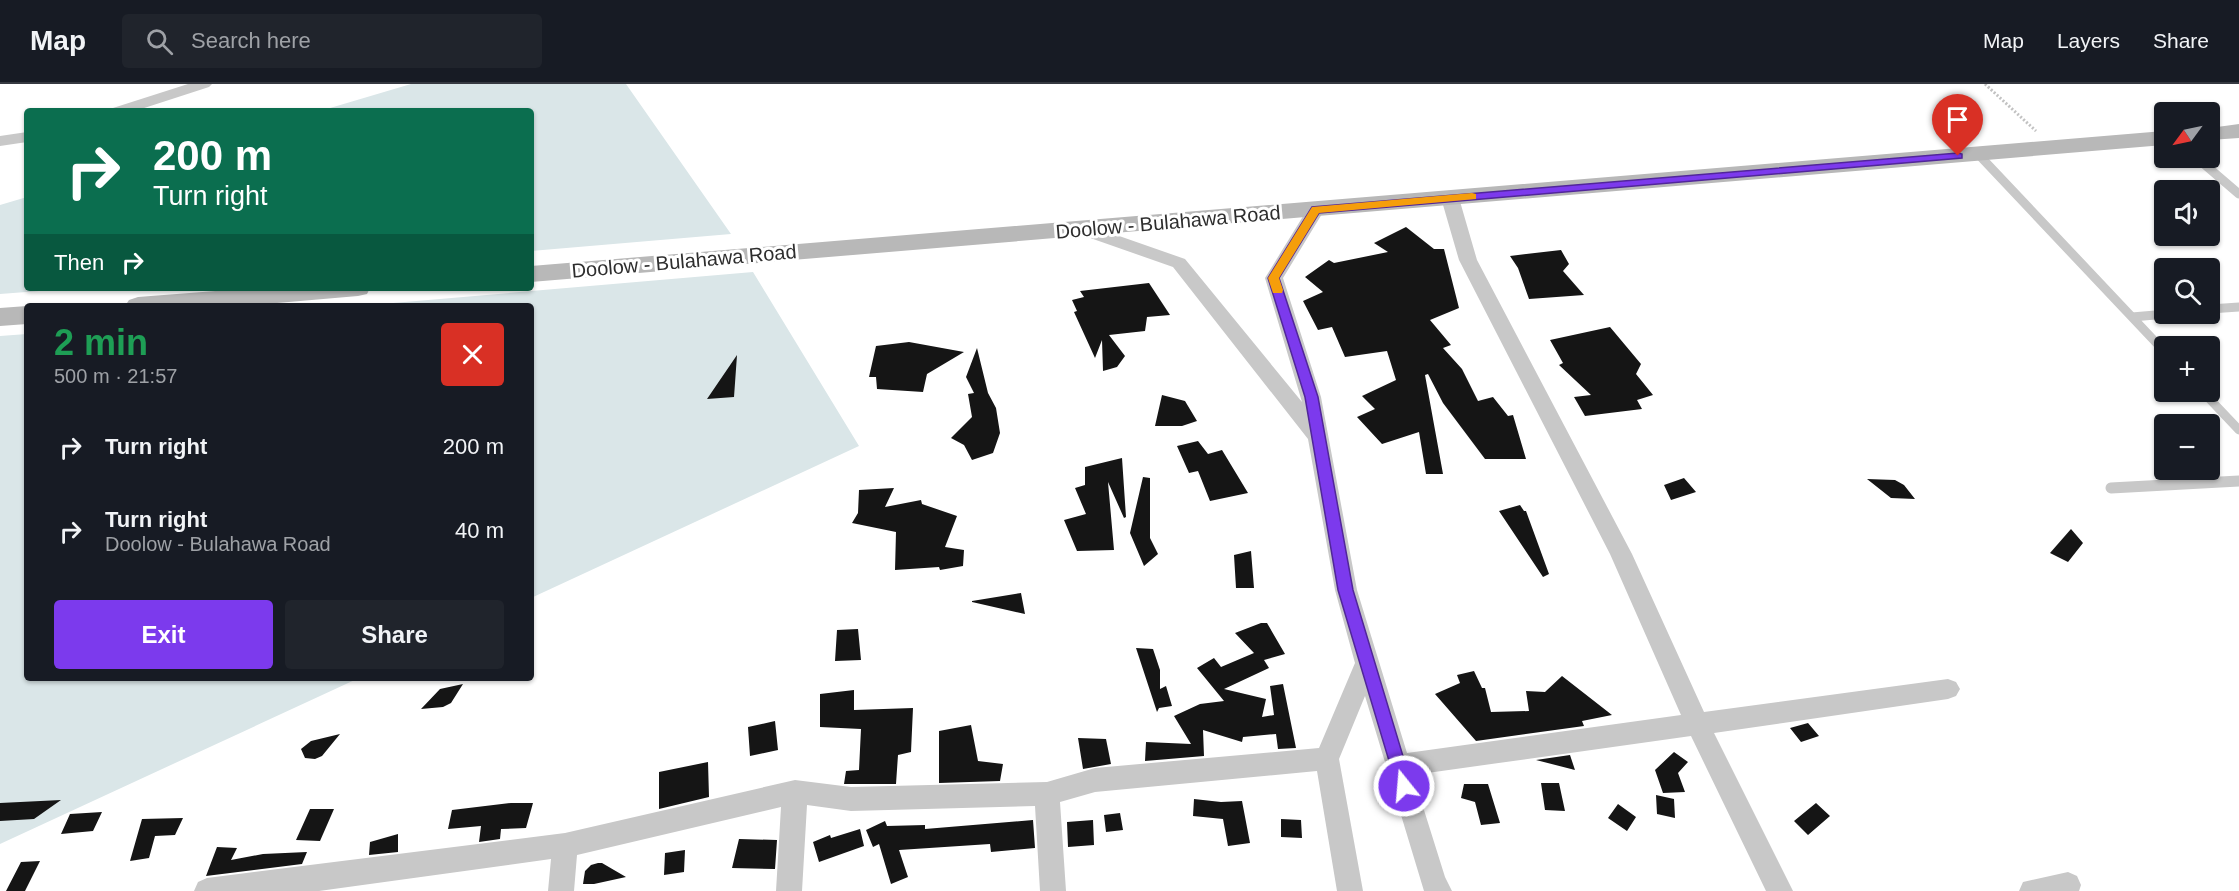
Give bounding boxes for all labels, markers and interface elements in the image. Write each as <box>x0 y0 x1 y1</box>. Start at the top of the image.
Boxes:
search box <box>122 14 542 68</box>
text: Map <box>30 25 86 56</box>
icon: search <box>143 25 176 58</box>
text: Search here <box>191 28 311 53</box>
text: Map <box>1983 29 2024 52</box>
text: Layers <box>2057 29 2120 52</box>
text: Share <box>2153 29 2209 52</box>
pin <box>1932 94 1983 156</box>
north arrow <box>2154 102 2220 168</box>
map controls <box>2154 102 2220 480</box>
icon: arrive <box>1941 103 1974 136</box>
icon: right <box>54 132 132 210</box>
text: 200 m <box>153 132 272 179</box>
button: sound <box>2154 180 2220 246</box>
text: Turn right <box>153 181 268 211</box>
street label: Doolow - Bulahawa Road <box>1055 201 1281 243</box>
street label: Doolow - Bulahawa Road <box>571 240 797 282</box>
icon: right <box>116 246 149 279</box>
text: Then <box>54 250 104 275</box>
button: search <box>2154 258 2220 324</box>
text: 2 min <box>54 322 148 363</box>
button: close <box>441 323 504 386</box>
button: + <box>2154 336 2220 402</box>
text: 500 m · 21:57 <box>54 365 177 387</box>
button: − <box>2154 414 2220 480</box>
icon: right <box>54 431 87 464</box>
text: Turn right <box>105 434 207 459</box>
text: 200 m <box>443 434 504 459</box>
text: Turn right <box>105 507 207 532</box>
icon: right <box>54 515 87 548</box>
text: 40 m <box>455 518 504 543</box>
text: Doolow - Bulahawa Road <box>105 533 331 555</box>
button: Exit <box>54 600 273 669</box>
button: Share <box>285 600 504 669</box>
position arrow <box>1372 754 1436 818</box>

